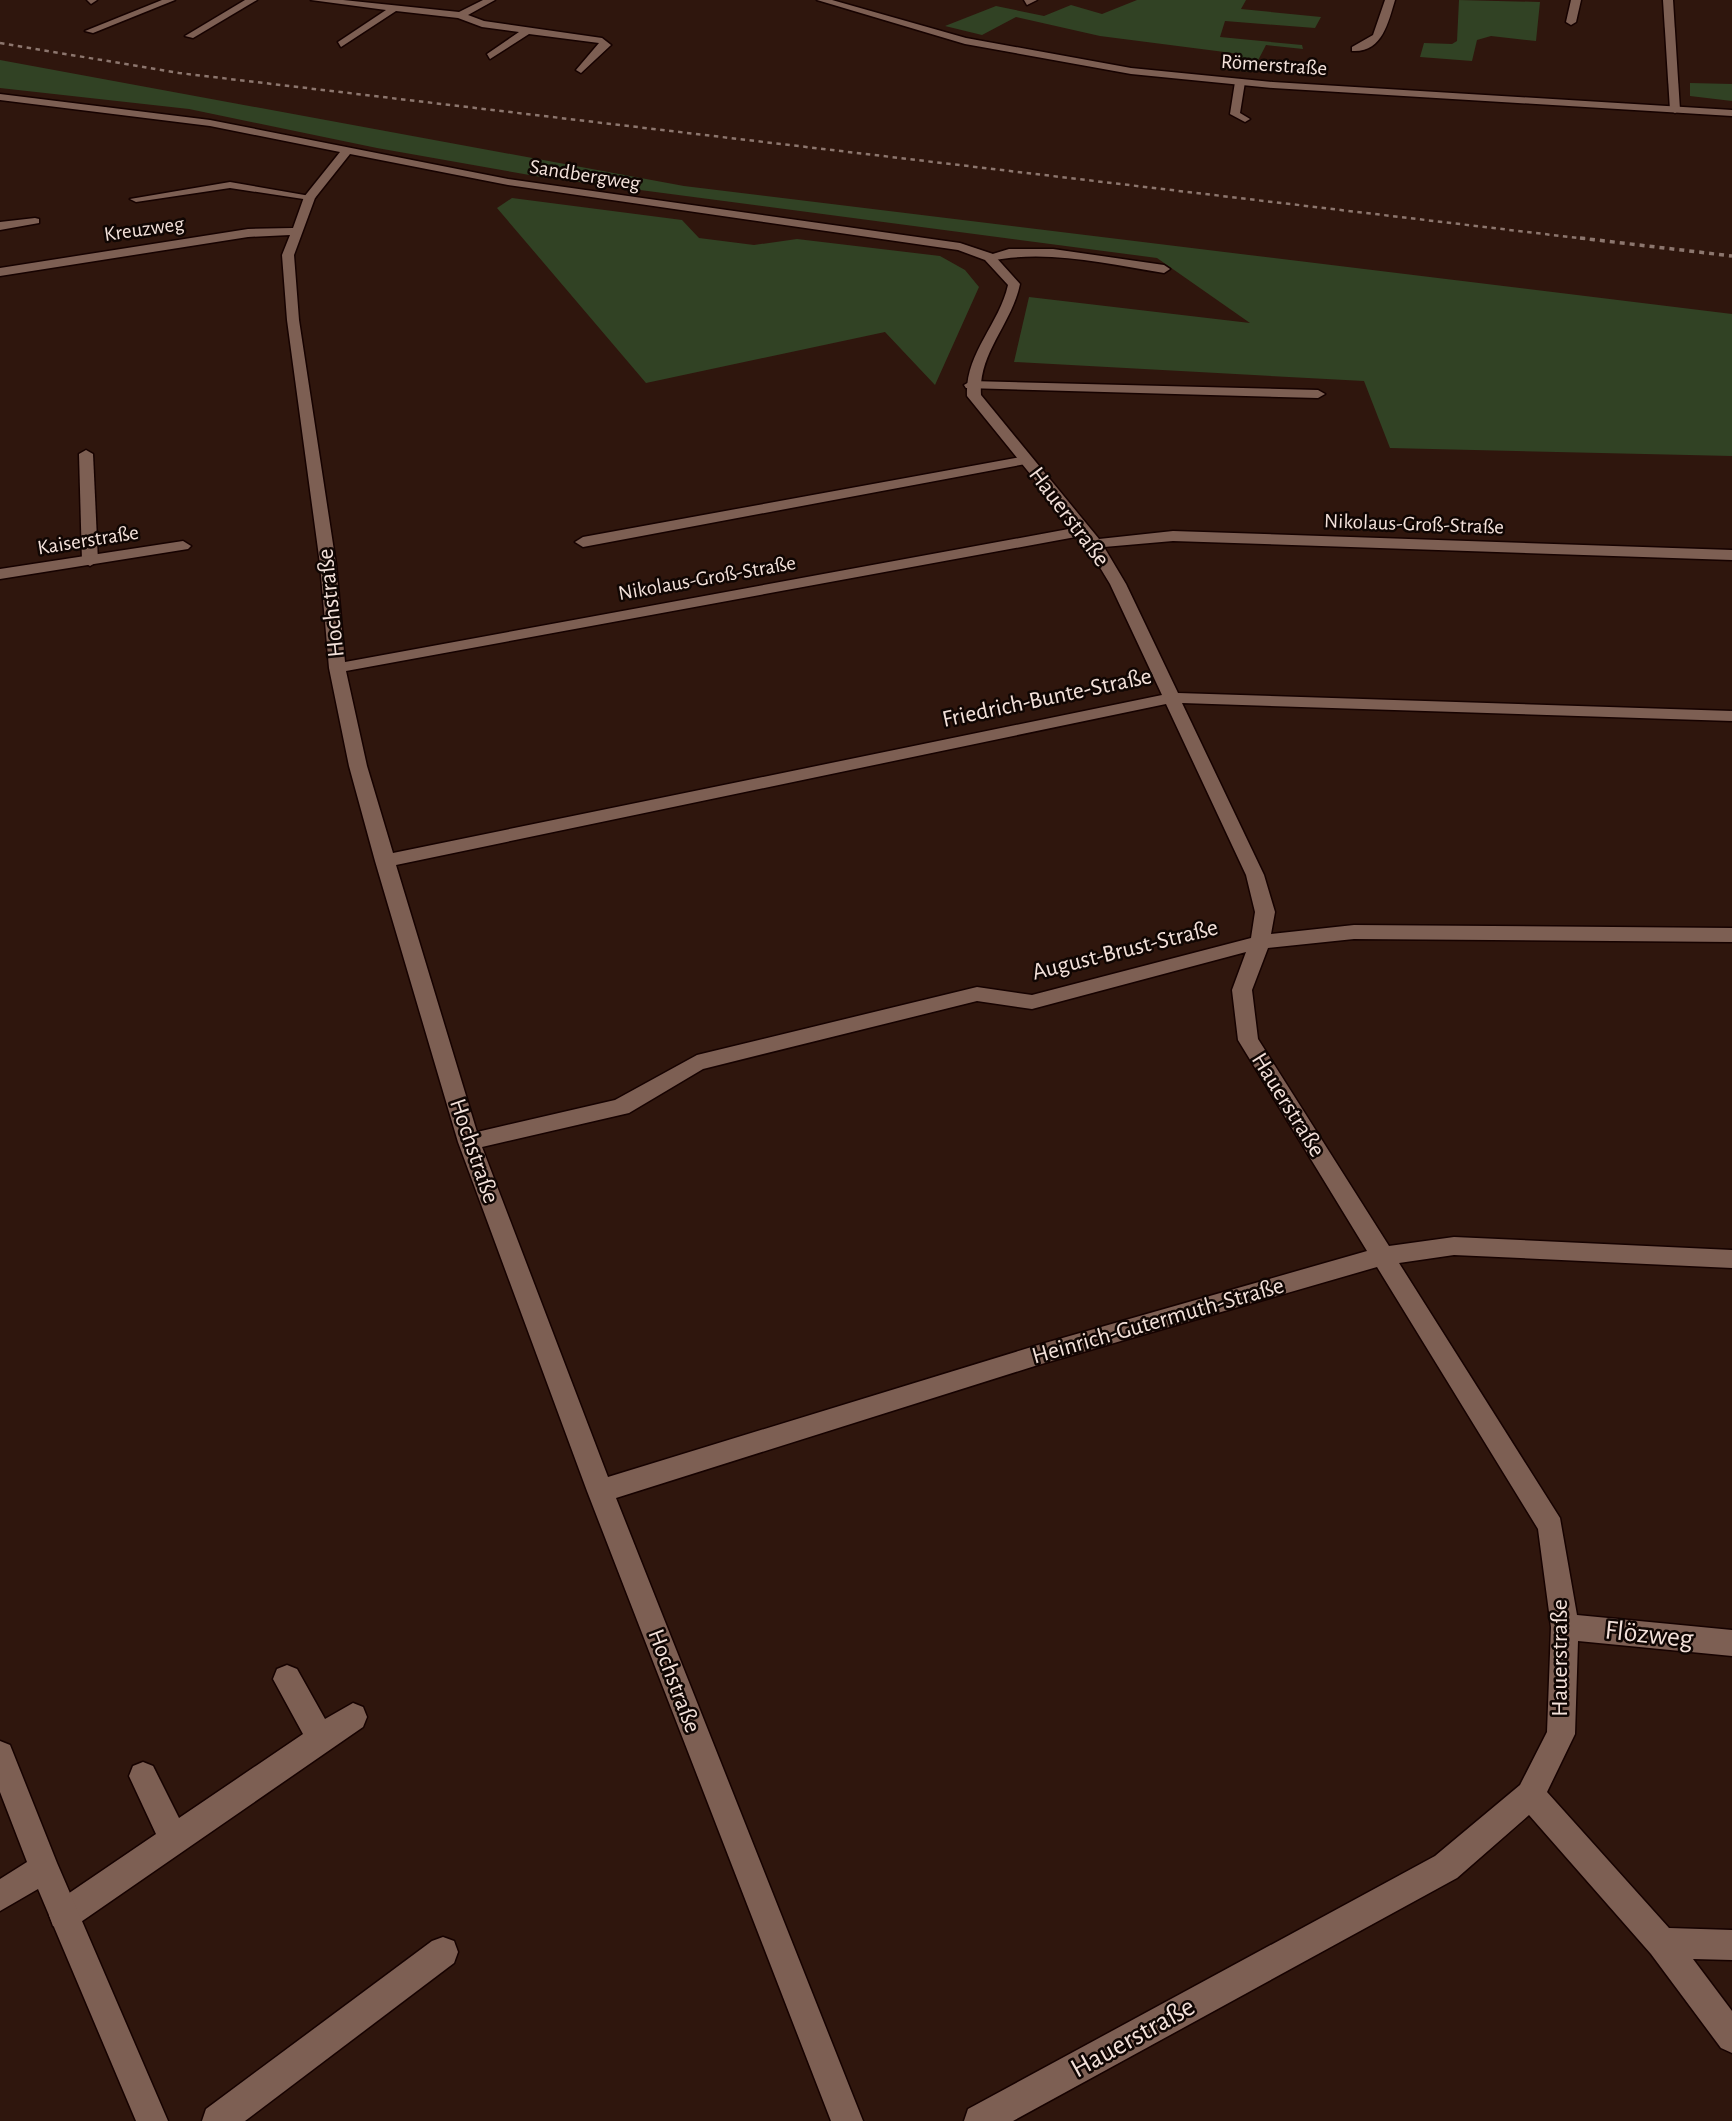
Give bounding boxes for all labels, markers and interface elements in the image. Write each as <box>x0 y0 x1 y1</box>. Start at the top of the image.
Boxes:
street label: Römerstraße <box>1220 51 1328 79</box>
street label: Sandbergweg <box>528 156 643 194</box>
street label: Kreuzweg <box>103 213 186 245</box>
street label: Hauerstraße <box>1024 463 1114 571</box>
street label: Nikolaus-Groß-Straße <box>1324 510 1504 538</box>
street label: Kaiserstraße <box>36 522 140 558</box>
street label: Hochstraße <box>313 548 349 658</box>
street label: Nikolaus-Groß-Straße <box>616 552 798 604</box>
street label: Friedrich-Bunte-Straße <box>940 664 1154 732</box>
street label: August-Brust-Straße <box>1030 915 1220 985</box>
street label: Hauerstraße <box>1247 1049 1329 1161</box>
street label: Hochstraße <box>445 1096 503 1206</box>
street label: Heinrich-Gutermuth-Straße <box>1029 1274 1287 1368</box>
street label: Hauerstraße <box>1548 1599 1572 1717</box>
street label: Flözweg <box>1603 1616 1695 1654</box>
street label: Hochstraße <box>643 1626 705 1736</box>
street label: Hauerstraße <box>1066 1993 1200 2083</box>

